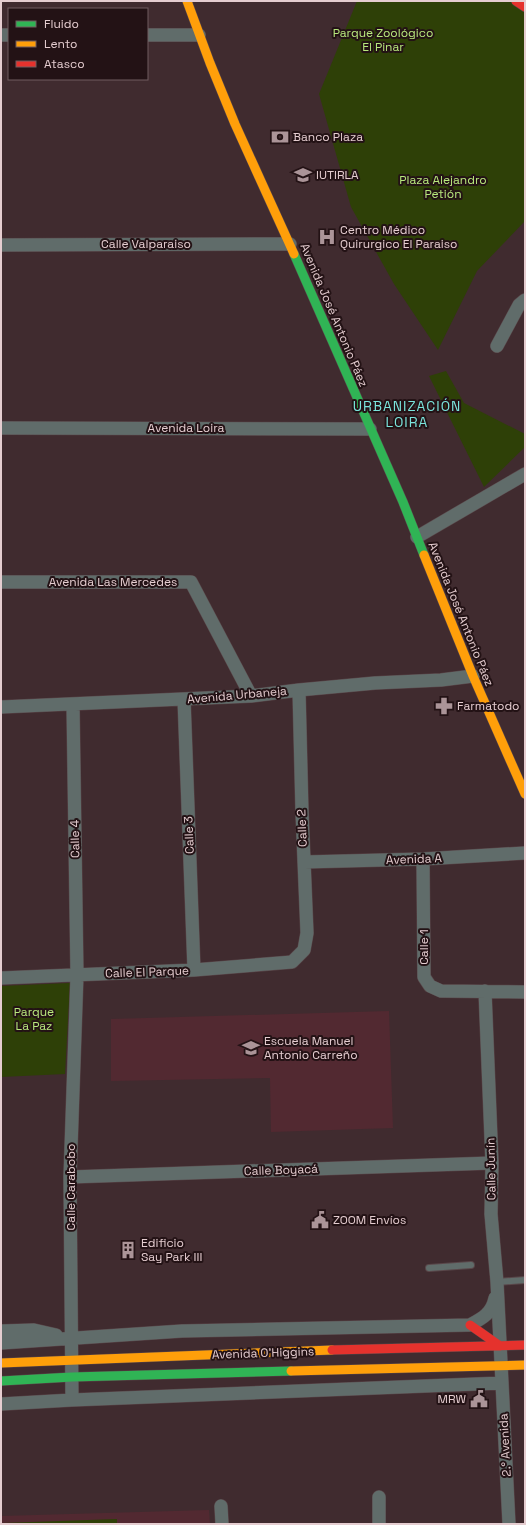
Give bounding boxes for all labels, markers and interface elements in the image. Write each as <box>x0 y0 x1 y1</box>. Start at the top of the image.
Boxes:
legend <box>8 8 148 80</box>
text: Fluido <box>44 16 79 32</box>
park label: Parque Zoológico El Pinar <box>333 25 433 55</box>
text: Lento <box>44 36 78 52</box>
text: Atasco <box>44 56 85 72</box>
bank icon: Banco Plaza <box>270 127 290 147</box>
place label: Banco Plaza <box>293 129 363 145</box>
school or university icon: IUTIRLA <box>293 165 313 185</box>
place label: IUTIRLA <box>316 167 359 183</box>
park label: Plaza Alejandro Petión <box>399 172 487 202</box>
place label: Centro Médico Quirurgico El Paraiso <box>340 222 457 252</box>
hospital icon: Centro Médico Quirurgico El Paraiso <box>317 227 337 247</box>
street label: Calle Valparaiso <box>101 236 191 252</box>
street label: Avenida José Antonio Páez <box>296 241 372 389</box>
district label: URBANIZACIÓN LOIRA <box>353 397 461 431</box>
street label: Avenida Loira <box>148 420 224 436</box>
street label: Avenida José Antonio Páez <box>425 539 497 689</box>
street label: Avenida Las Mercedes <box>49 574 177 590</box>
street label: Avenida Urbaneja <box>186 683 288 707</box>
pharmacy icon: Farmatodo <box>434 696 454 716</box>
place label: Farmatodo <box>457 698 520 714</box>
street label: Calle 2 <box>293 809 311 847</box>
street label: Calle 3 <box>180 816 198 854</box>
street label: Calle 4 <box>67 819 83 858</box>
street label: Avenida A <box>386 850 443 868</box>
street label: Calle 1 <box>416 929 432 965</box>
street label: Calle El Parque <box>105 963 189 981</box>
park label: Parque La Paz <box>14 1004 54 1034</box>
place label: Escuela Manuel Antonio Carreño <box>264 1033 358 1063</box>
school or university icon: Escuela Manuel Antonio Carreño <box>241 1038 261 1058</box>
street label: Calle Junín <box>482 1138 500 1200</box>
street label: Calle Carabobo <box>63 1144 79 1230</box>
street label: Calle Boyacá <box>244 1161 318 1179</box>
public building icon: ZOOM Envíos <box>310 1210 330 1230</box>
place label: ZOOM Envíos <box>333 1212 406 1228</box>
place label: Edificio Say Park III <box>141 1235 202 1265</box>
building icon: Edificio Say Park III <box>118 1240 138 1260</box>
street label: Avenida O'Higgins <box>212 1343 314 1363</box>
public building icon: MRW <box>469 1389 489 1409</box>
place label: MRW <box>438 1391 466 1407</box>
street label: 2.° Avenida <box>495 1413 515 1477</box>

